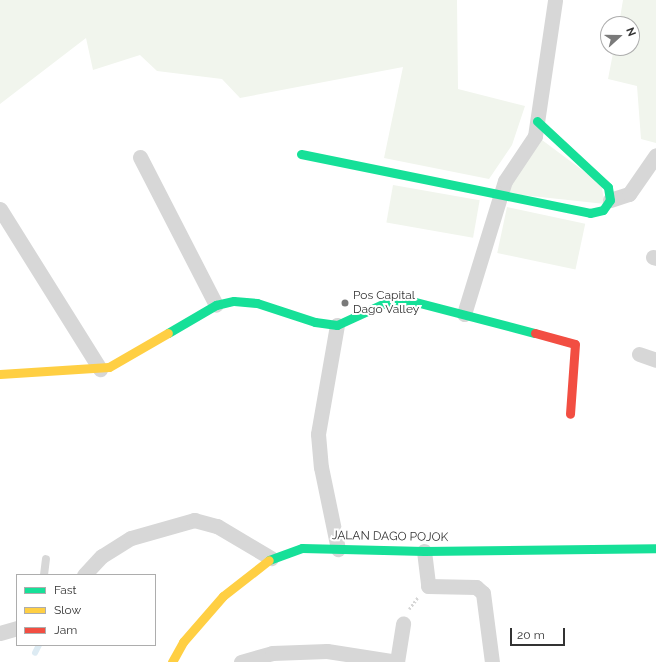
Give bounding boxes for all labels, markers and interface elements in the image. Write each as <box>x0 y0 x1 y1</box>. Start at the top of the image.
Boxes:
north arrow <box>600 16 640 56</box>
text: N <box>623 26 638 38</box>
place label: Pos Capital Dago Valley <box>353 289 420 317</box>
marker: Pos Capital Dago Valley <box>340 298 350 308</box>
street label: JALAN DAGO POJOK <box>332 529 448 545</box>
legend <box>16 574 156 646</box>
text: Fast <box>54 583 77 597</box>
text: Slow <box>54 603 81 617</box>
scale bar <box>512 620 567 646</box>
text: Jam <box>54 623 77 637</box>
text: 20 m <box>517 628 545 642</box>

